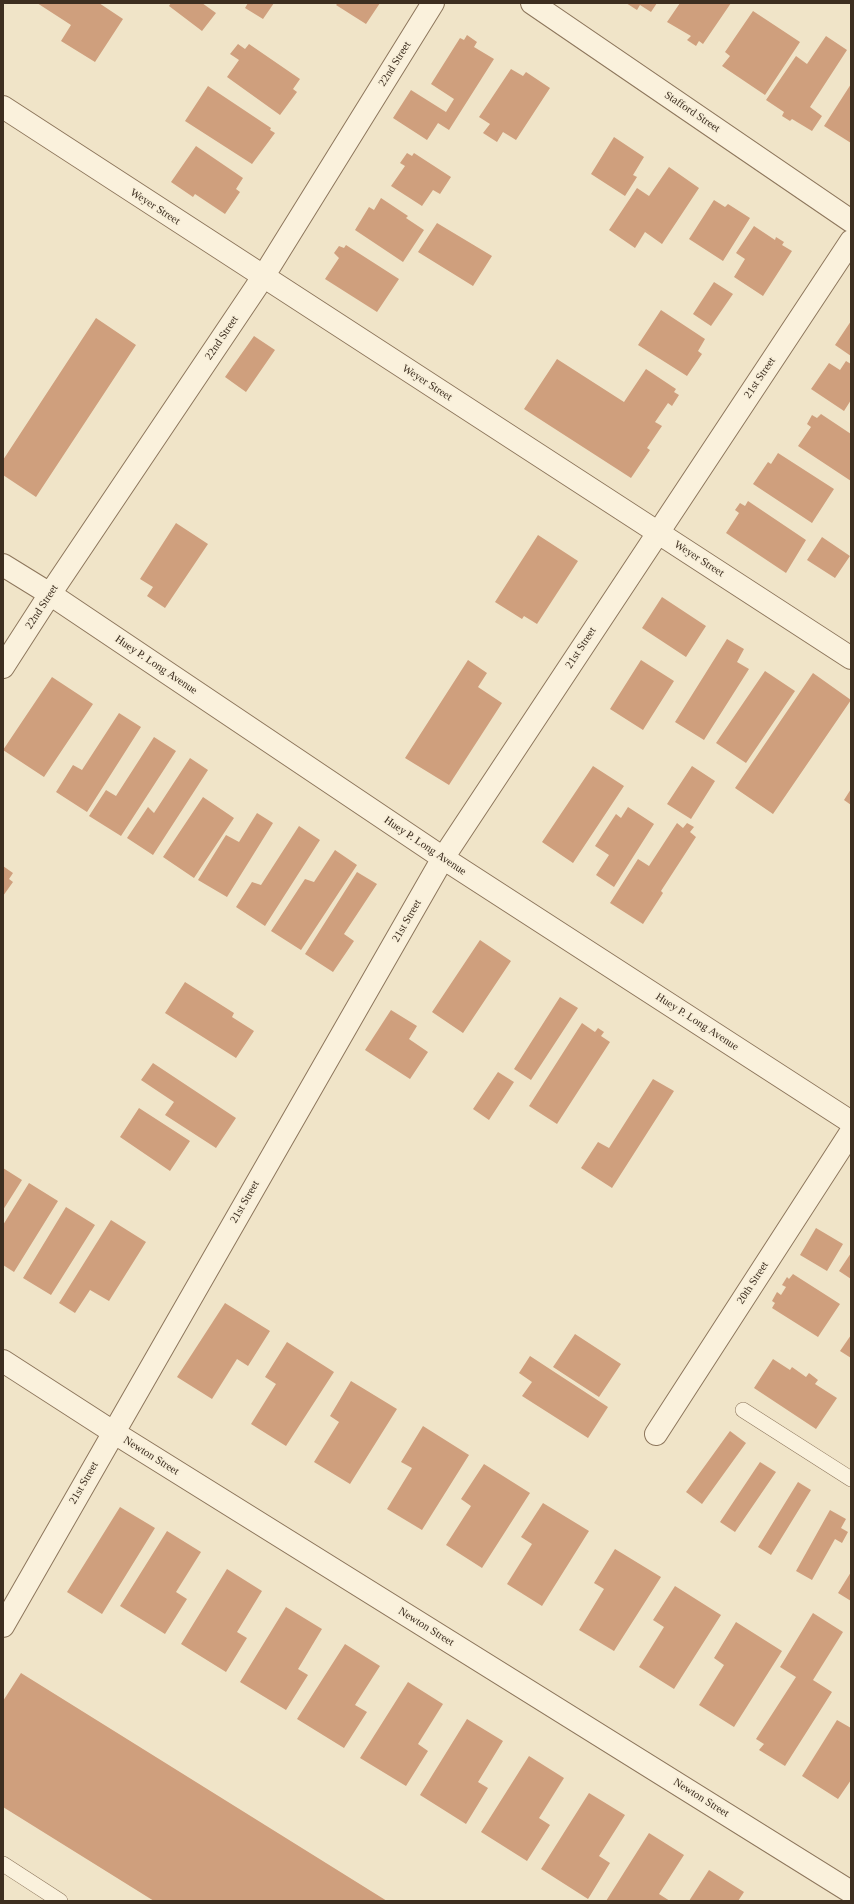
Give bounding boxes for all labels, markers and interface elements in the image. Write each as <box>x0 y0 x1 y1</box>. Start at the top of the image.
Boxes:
street label: 22nd Street <box>376 39 414 89</box>
street label: Stafford Street <box>662 89 722 135</box>
street label: Weyer Street <box>128 186 182 228</box>
street label: 22nd Street <box>202 313 242 363</box>
street label: 21st Street <box>741 355 779 401</box>
street label: Weyer Street <box>400 362 454 404</box>
street label: Weyer Street <box>672 538 726 580</box>
street label: 22nd Street <box>23 582 61 632</box>
street label: 21st Street <box>563 625 599 671</box>
street label: Huey P. Long Avenue <box>112 633 200 697</box>
street label: Huey P. Long Avenue <box>381 814 469 878</box>
street label: 21st Street <box>390 897 424 945</box>
street label: Huey P. Long Avenue <box>653 990 741 1054</box>
street label: 21st Street <box>228 1178 262 1226</box>
street label: 20th Street <box>734 1259 772 1307</box>
street label: Newton Street <box>121 1434 181 1478</box>
street label: 21st Street <box>67 1459 101 1507</box>
street label: Newton Street <box>396 1605 456 1649</box>
street label: Newton Street <box>671 1776 731 1820</box>

